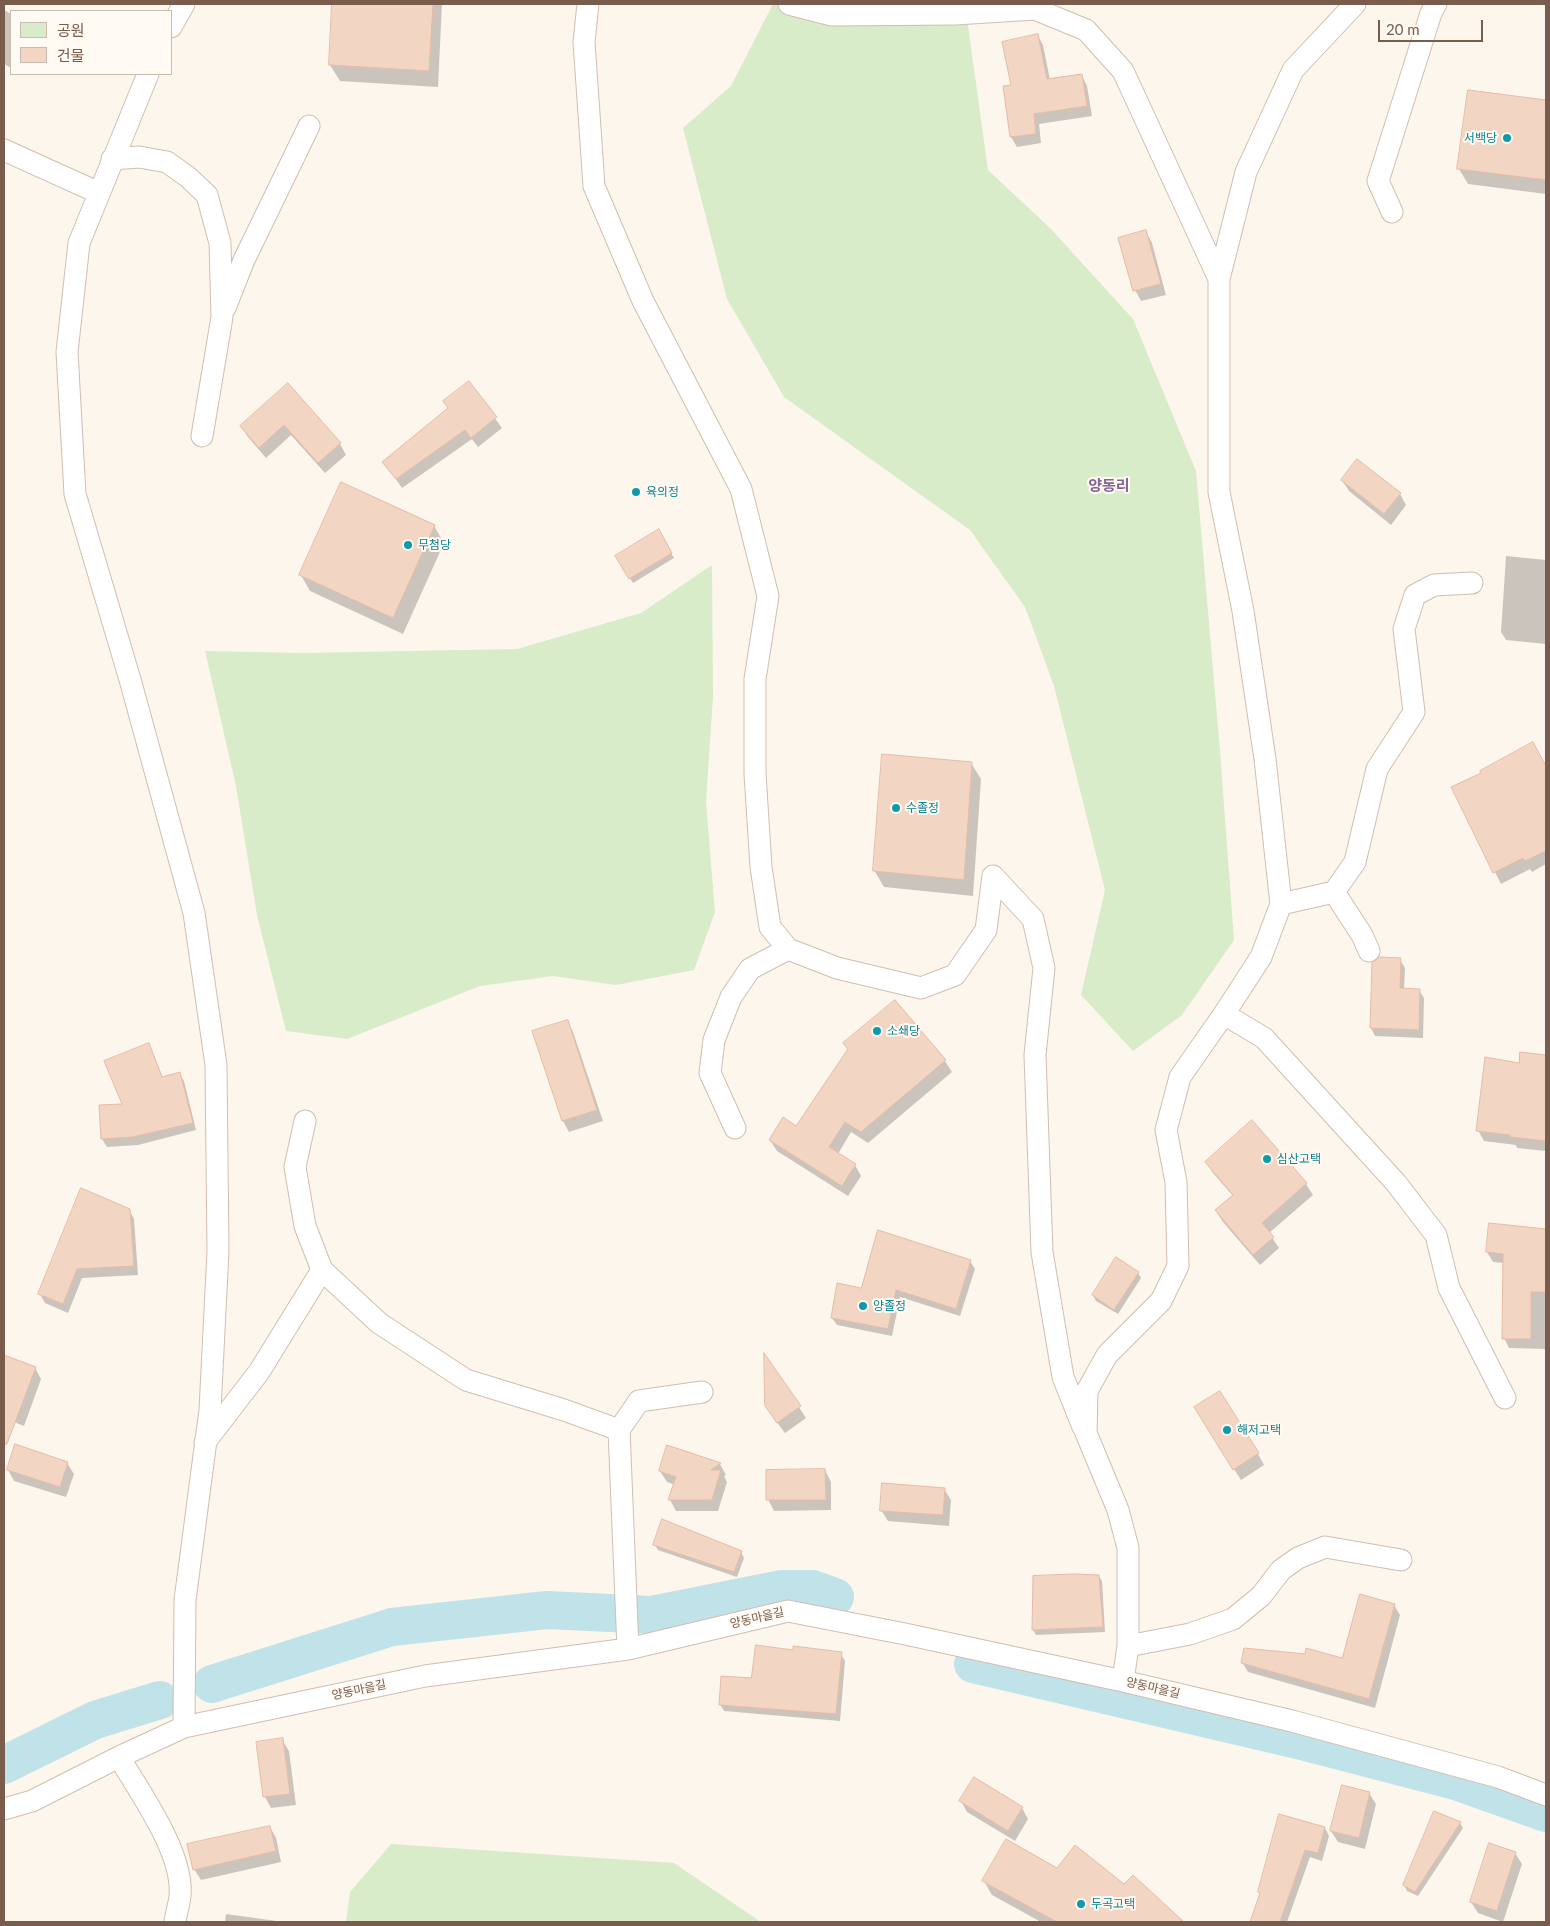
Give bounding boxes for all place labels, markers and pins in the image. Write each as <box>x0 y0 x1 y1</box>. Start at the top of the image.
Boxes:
place label: 서백당 <box>1464 131 1497 145</box>
marker: 서백당 <box>1501 132 1513 144</box>
place label: 육의정 <box>646 485 679 499</box>
marker: 육의정 <box>630 486 642 498</box>
place label: 무첨당 <box>418 538 451 552</box>
marker: 무첨당 <box>402 539 414 551</box>
place label: 수졸정 <box>906 801 939 815</box>
marker: 수졸정 <box>890 802 902 814</box>
place label: 소쇄당 <box>887 1024 920 1038</box>
marker: 소쇄당 <box>871 1025 883 1037</box>
place label: 심산고택 <box>1277 1152 1321 1166</box>
marker: 심산고택 <box>1261 1153 1273 1165</box>
place label: 양졸정 <box>873 1299 906 1313</box>
marker: 양졸정 <box>857 1300 869 1312</box>
place label: 해저고택 <box>1237 1423 1281 1437</box>
marker: 해저고택 <box>1221 1424 1233 1436</box>
place label: 두곡고택 <box>1091 1897 1135 1911</box>
marker: 두곡고택 <box>1075 1898 1087 1910</box>

